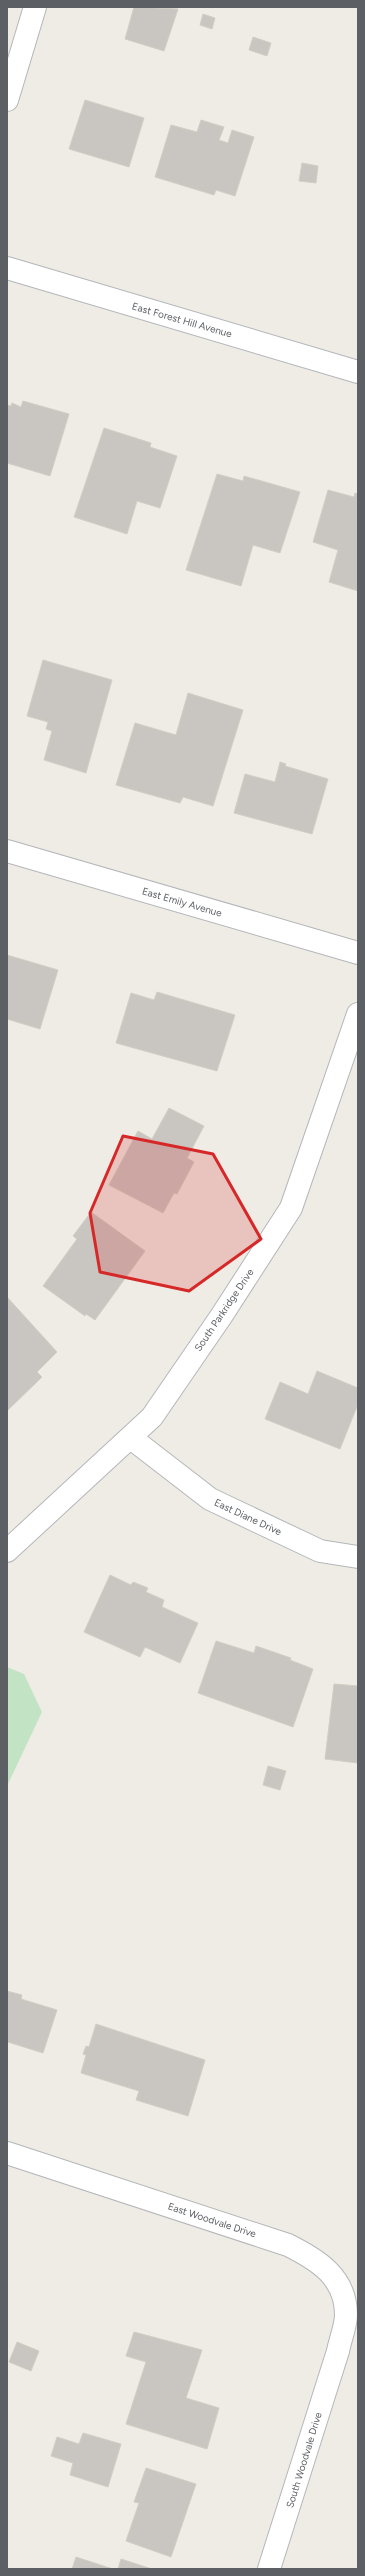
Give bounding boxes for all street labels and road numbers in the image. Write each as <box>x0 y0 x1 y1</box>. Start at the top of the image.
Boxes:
street label: East Forest Hill Avenue <box>131 300 234 341</box>
street label: East Emily Avenue <box>141 884 224 920</box>
street label: South Parkridge Drive <box>192 1266 257 1354</box>
street label: East Diane Drive <box>212 1496 284 1539</box>
street label: East Woodvale Drive <box>166 2200 258 2241</box>
street label: South Woodvale Drive <box>283 2410 325 2509</box>

